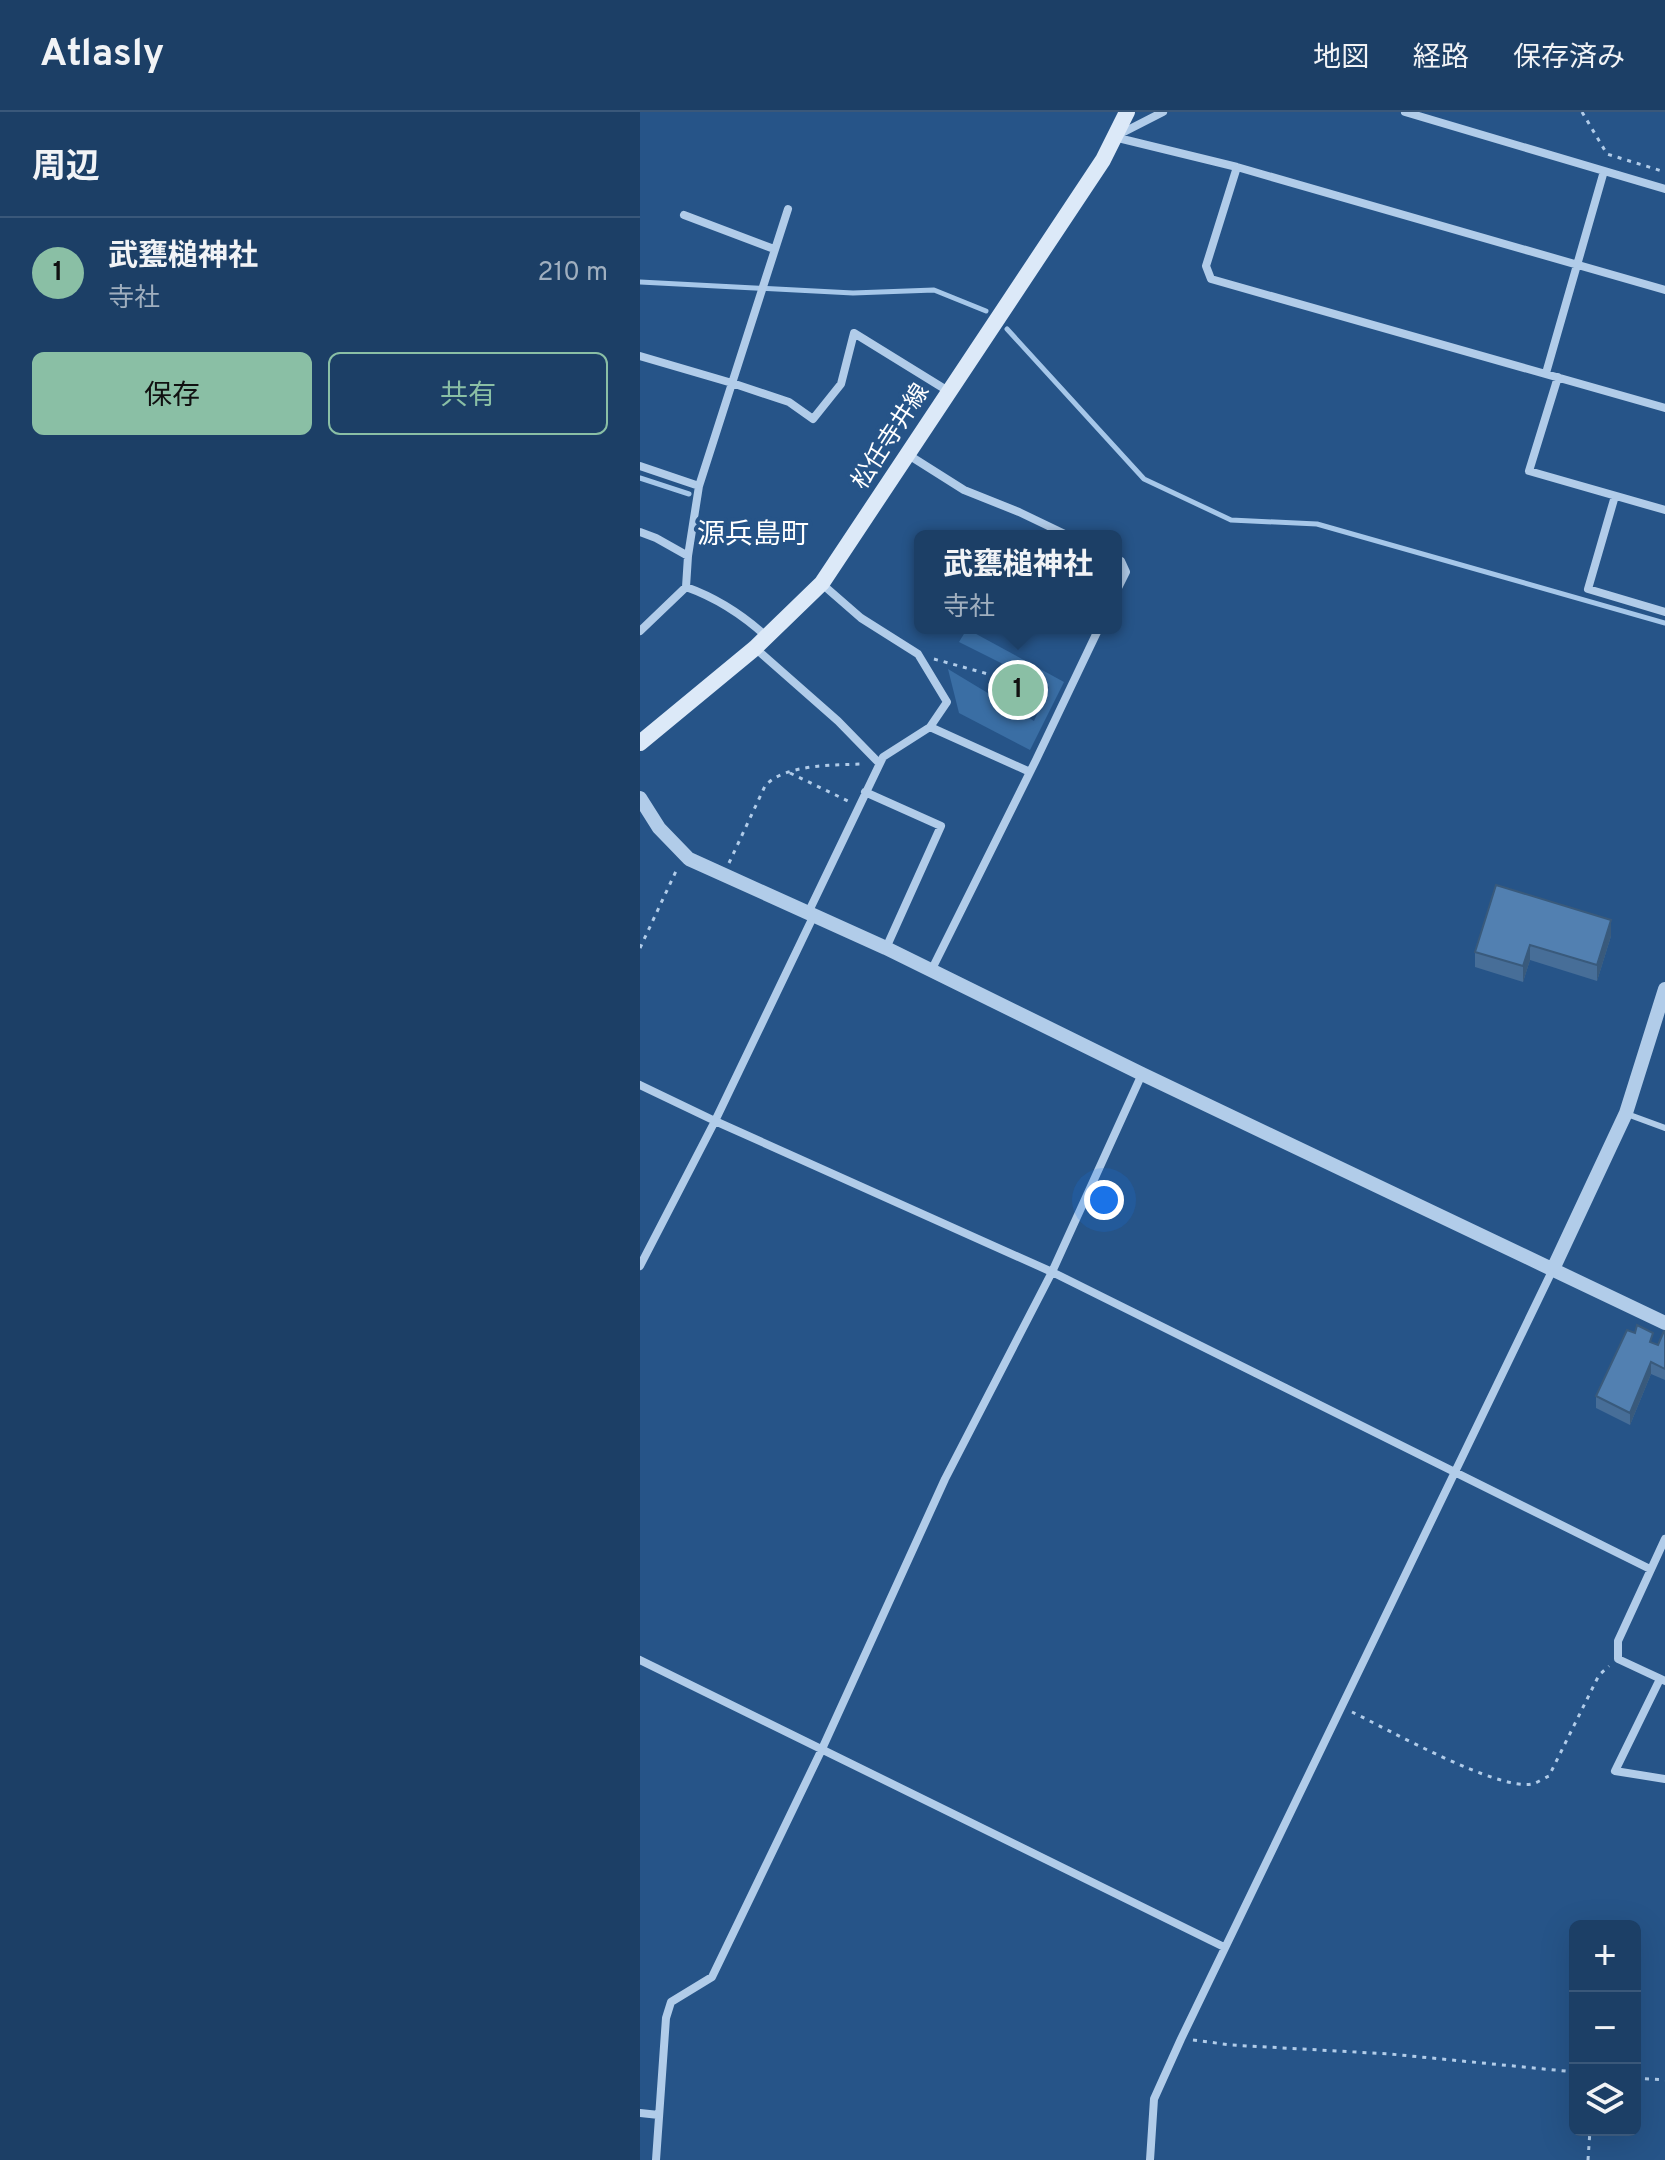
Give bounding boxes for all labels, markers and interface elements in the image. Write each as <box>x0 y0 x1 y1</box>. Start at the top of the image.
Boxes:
text: Atlasly <box>40 31 164 80</box>
text: 地図 <box>1313 41 1369 77</box>
text: 経路 <box>1413 41 1469 77</box>
text: 保存済み <box>1513 41 1625 77</box>
text: 周辺 <box>32 147 100 190</box>
text: 武甕槌神社 <box>108 239 258 276</box>
text: 1 <box>53 257 63 290</box>
text: 210 m <box>538 257 608 290</box>
text: 寺社 <box>108 283 160 316</box>
button: 保存 <box>32 352 312 435</box>
button: 共有 <box>328 352 608 435</box>
street label: 松任寺井線 <box>846 379 937 496</box>
district label: 源兵島町 <box>697 518 809 554</box>
popup <box>914 530 1122 634</box>
text: 武甕槌神社 <box>943 548 1093 585</box>
text: 寺社 <box>943 592 995 625</box>
pin: 1 <box>992 660 1044 720</box>
your location <box>1084 1180 1124 1220</box>
map controls <box>1569 1920 1641 2136</box>
button: + <box>1569 1920 1641 1992</box>
button: − <box>1569 1992 1641 2064</box>
button: layers <box>1569 2064 1641 2136</box>

